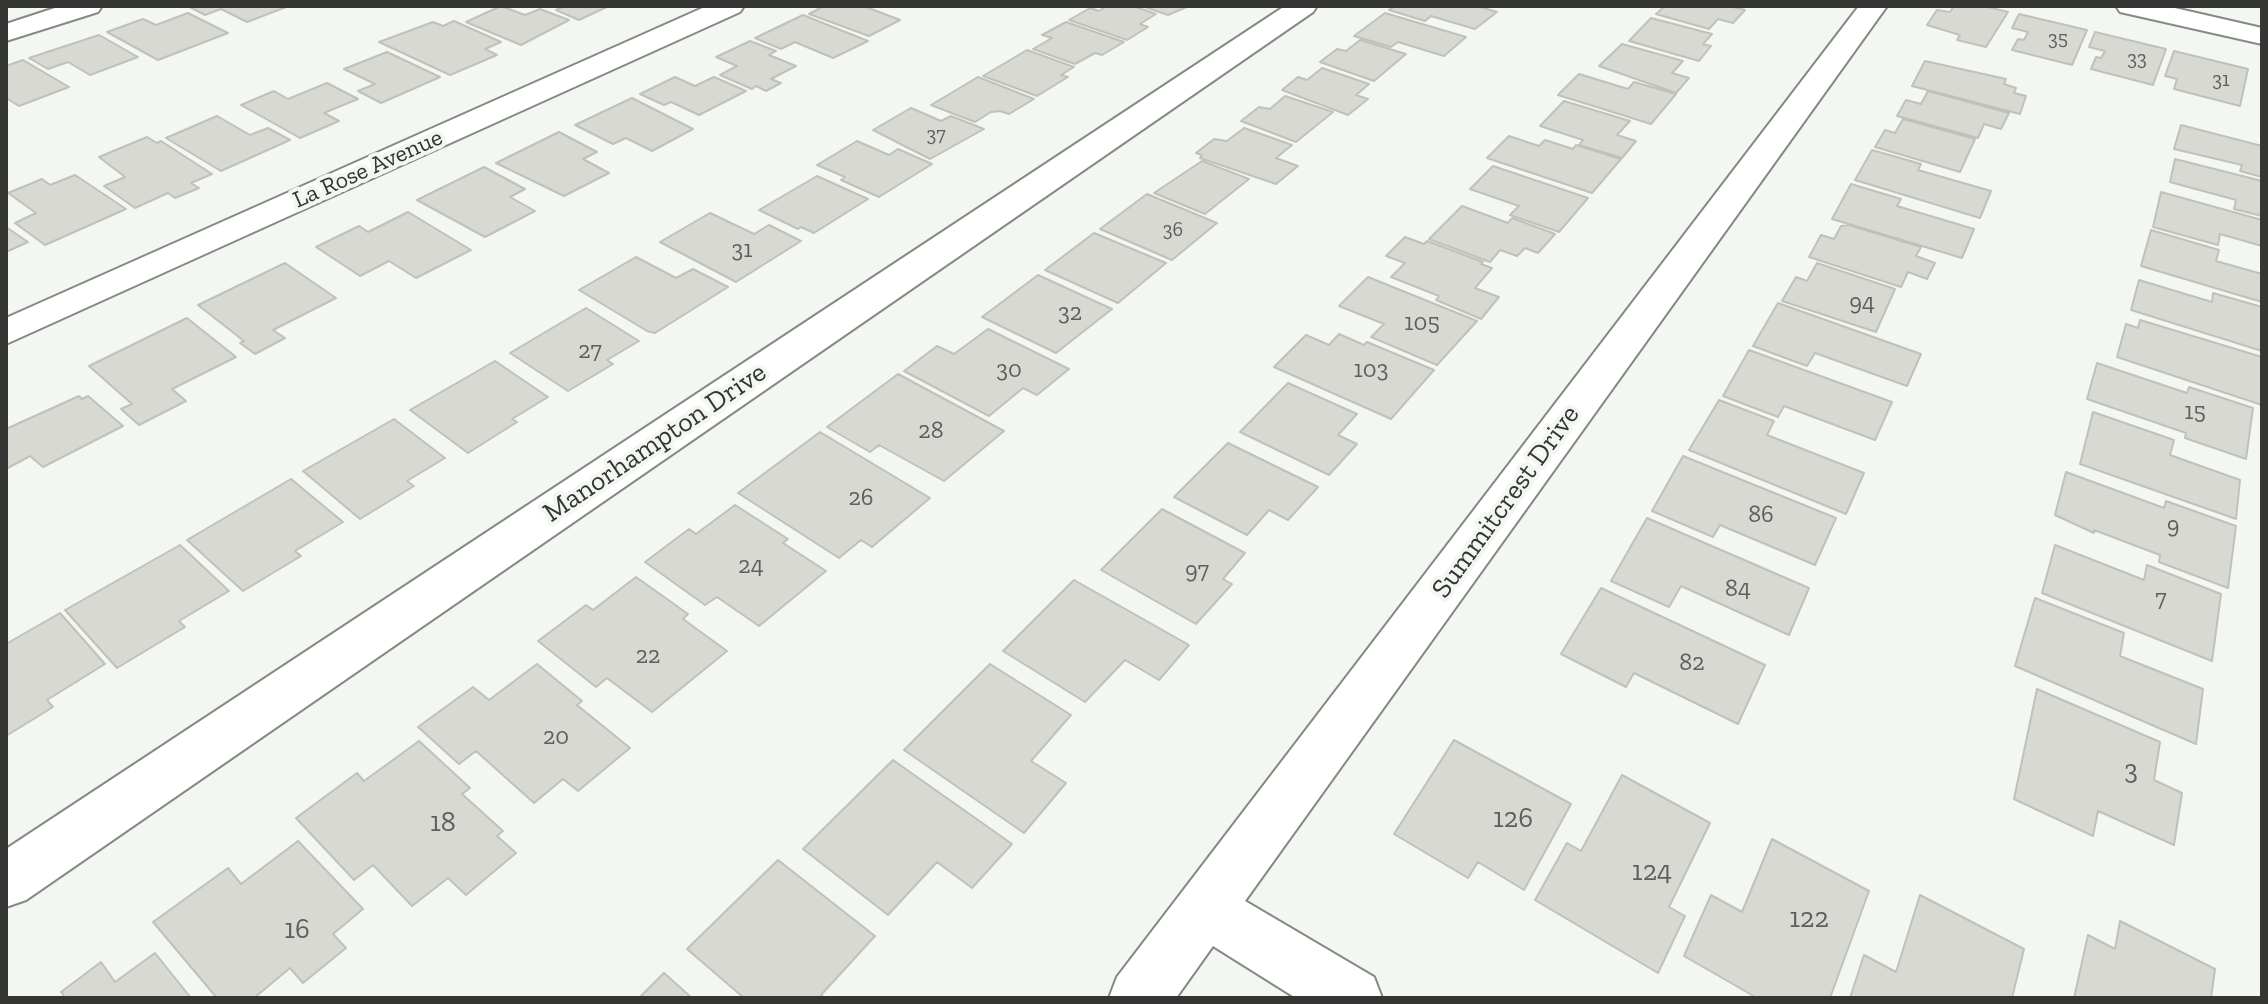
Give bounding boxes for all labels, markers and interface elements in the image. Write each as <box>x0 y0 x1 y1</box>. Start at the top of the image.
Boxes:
house number: 35 <box>2048 27 2068 51</box>
house number: 33 <box>2127 47 2147 71</box>
house number: 31 <box>2212 68 2230 92</box>
street label: La Rose Avenue <box>289 123 447 215</box>
house number: 37 <box>926 123 946 147</box>
house number: 36 <box>1163 218 1183 242</box>
house number: 31 <box>732 236 752 264</box>
house number: 94 <box>1849 289 1875 317</box>
house number: 32 <box>1058 299 1082 327</box>
house number: 105 <box>1404 309 1440 337</box>
house number: 27 <box>578 337 602 365</box>
street label: Manorhampton Drive <box>537 356 773 530</box>
house number: 30 <box>996 356 1022 384</box>
house number: 103 <box>1354 356 1388 384</box>
house number: 15 <box>2184 398 2206 426</box>
street label: Summitcrest Drive <box>1425 399 1587 605</box>
house number: 28 <box>918 417 944 445</box>
house number: 26 <box>848 484 874 512</box>
house number: 86 <box>1748 501 1774 529</box>
house number: 9 <box>2167 512 2179 540</box>
house number: 24 <box>738 552 764 580</box>
house number: 97 <box>1185 557 1209 585</box>
house number: 84 <box>1725 575 1751 603</box>
house number: 7 <box>2155 585 2167 613</box>
house number: 22 <box>636 642 660 670</box>
house number: 82 <box>1679 649 1705 677</box>
house number: 20 <box>543 723 569 751</box>
house number: 3 <box>2124 754 2138 788</box>
house number: 126 <box>1493 802 1533 836</box>
house number: 18 <box>430 806 456 840</box>
house number: 124 <box>1632 855 1672 889</box>
house number: 122 <box>1789 902 1829 936</box>
house number: 16 <box>284 913 310 947</box>

